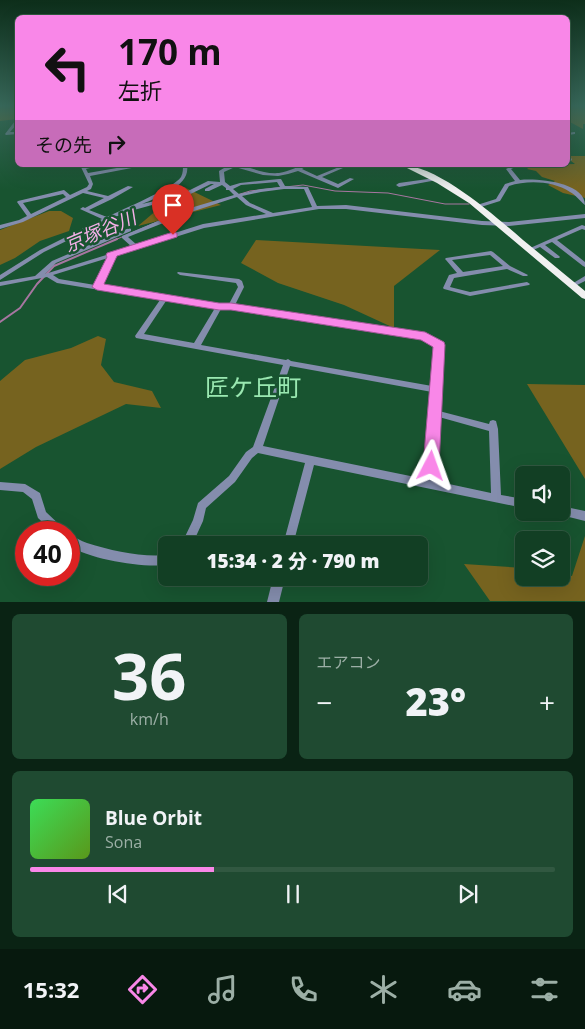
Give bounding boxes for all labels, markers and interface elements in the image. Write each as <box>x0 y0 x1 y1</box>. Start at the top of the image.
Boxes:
text: 170 m <box>118 28 222 75</box>
icon: left <box>35 35 100 100</box>
text: 左折 <box>118 75 162 105</box>
icon: right <box>102 130 130 158</box>
text: その先 <box>35 132 92 158</box>
pin <box>152 184 194 235</box>
icon: arrive <box>159 191 187 219</box>
water label: 京塚谷川 <box>60 203 142 258</box>
district label: 匠ケ丘町 <box>205 370 301 403</box>
position arrow <box>404 439 456 491</box>
map controls <box>515 466 570 586</box>
button: sound <box>515 466 570 521</box>
speed limit sign: 40 <box>15 521 80 586</box>
button: layers <box>515 531 570 586</box>
text: 15:34 · 2 分 · 790 m <box>206 548 380 574</box>
text: 36 <box>112 631 186 719</box>
text: エアコン <box>317 651 381 673</box>
text: 23° <box>405 675 466 727</box>
text: − <box>317 683 333 721</box>
text: + <box>539 683 555 721</box>
text: km/h <box>130 708 169 730</box>
text: Blue Orbit <box>105 805 202 831</box>
text: Sona <box>105 831 142 853</box>
icon: previous <box>104 880 132 908</box>
icon: pause <box>279 880 307 908</box>
icon: next <box>454 880 482 908</box>
icon: directions <box>125 972 160 1007</box>
icon: music <box>205 972 240 1007</box>
icon: phone <box>286 972 321 1007</box>
icon: climate <box>366 972 401 1007</box>
icon: car <box>447 972 482 1007</box>
icon: filters <box>527 972 562 1007</box>
text: 15:32 <box>23 974 79 1004</box>

